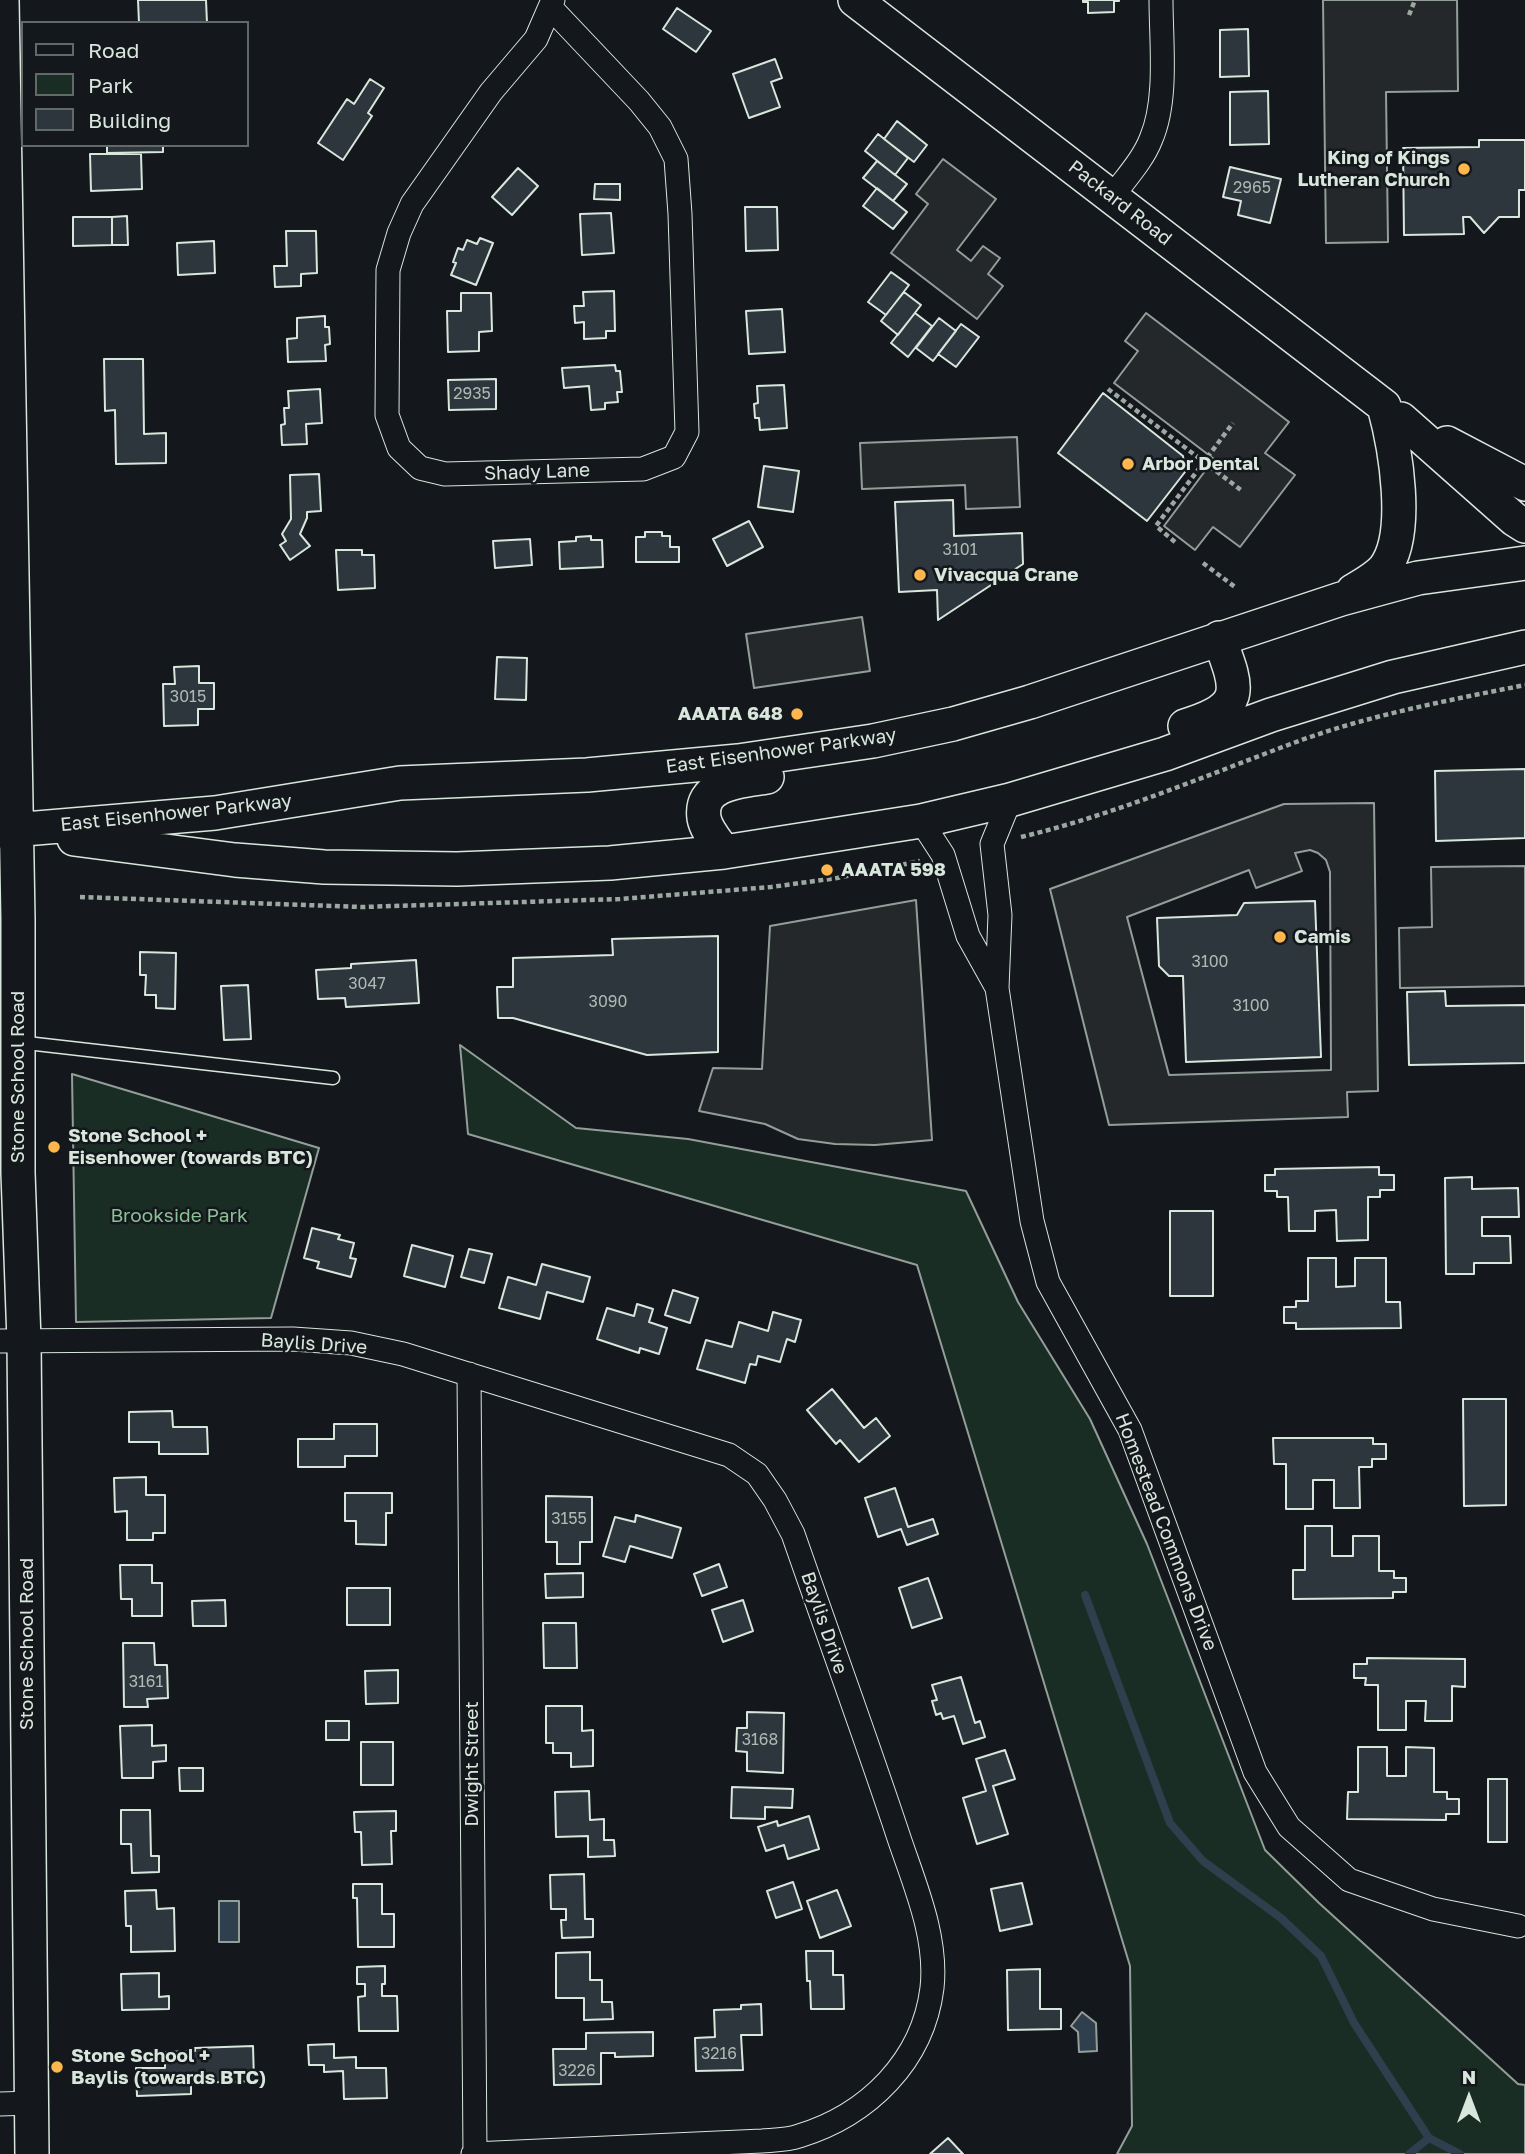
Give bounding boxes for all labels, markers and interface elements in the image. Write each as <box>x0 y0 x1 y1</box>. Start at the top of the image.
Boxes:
legend <box>21 21 248 147</box>
text: Road <box>88 37 139 63</box>
text: Park <box>88 72 133 98</box>
text: Building <box>88 107 171 133</box>
place label: King of Kings Lutheran Church <box>1298 147 1450 191</box>
street label: Packard Road <box>1064 156 1176 250</box>
marker: King of Kings Lutheran Church <box>1456 161 1472 177</box>
house number: 2965 <box>1233 178 1271 198</box>
house number: 2935 <box>453 384 491 404</box>
place label: Arbor Dental <box>1142 453 1259 475</box>
marker: Arbor Dental <box>1120 456 1136 472</box>
street label: Shady Lane <box>484 459 590 485</box>
house number: 3101 <box>943 540 977 560</box>
place label: Vivacqua Crane <box>934 564 1078 586</box>
marker: Vivacqua Crane <box>912 567 928 583</box>
house number: 3015 <box>170 687 206 707</box>
place label: AAATA 648 <box>678 703 783 725</box>
marker: AAATA 648 <box>789 706 805 722</box>
street label: East Eisenhower Parkway <box>664 724 898 778</box>
street label: East Eisenhower Parkway <box>59 790 293 836</box>
place label: AAATA 598 <box>841 859 946 881</box>
marker: AAATA 598 <box>819 862 835 878</box>
place label: Camis <box>1294 926 1351 948</box>
marker: Camis <box>1272 929 1288 945</box>
house number: 3100 <box>1192 952 1228 972</box>
house number: 3047 <box>348 974 386 994</box>
street label: Stone School Road <box>7 991 29 1163</box>
house number: 3090 <box>589 992 627 1012</box>
house number: 3100 <box>1233 996 1269 1016</box>
place label: Stone School + Eisenhower (towards BTC) <box>68 1125 313 1169</box>
marker: Stone School + Eisenhower (towards BTC) <box>46 1139 62 1155</box>
park label: Brookside Park <box>110 1205 248 1227</box>
street label: Baylis Drive <box>260 1329 368 1359</box>
street label: Homestead Commons Drive <box>1110 1410 1222 1654</box>
house number: 3155 <box>551 1509 587 1529</box>
street label: Stone School Road <box>16 1558 38 1730</box>
street label: Baylis Drive <box>796 1569 852 1677</box>
house number: 3161 <box>129 1672 163 1692</box>
street label: Dwight Street <box>461 1701 483 1827</box>
house number: 3168 <box>742 1730 778 1750</box>
house number: 3216 <box>701 2044 737 2064</box>
place label: Stone School + Baylis (towards BTC) <box>71 2045 266 2089</box>
marker: Stone School + Baylis (towards BTC) <box>49 2059 65 2075</box>
house number: 3226 <box>558 2061 596 2081</box>
north arrow <box>1434 2063 1504 2133</box>
text: N <box>1462 2065 1476 2088</box>

